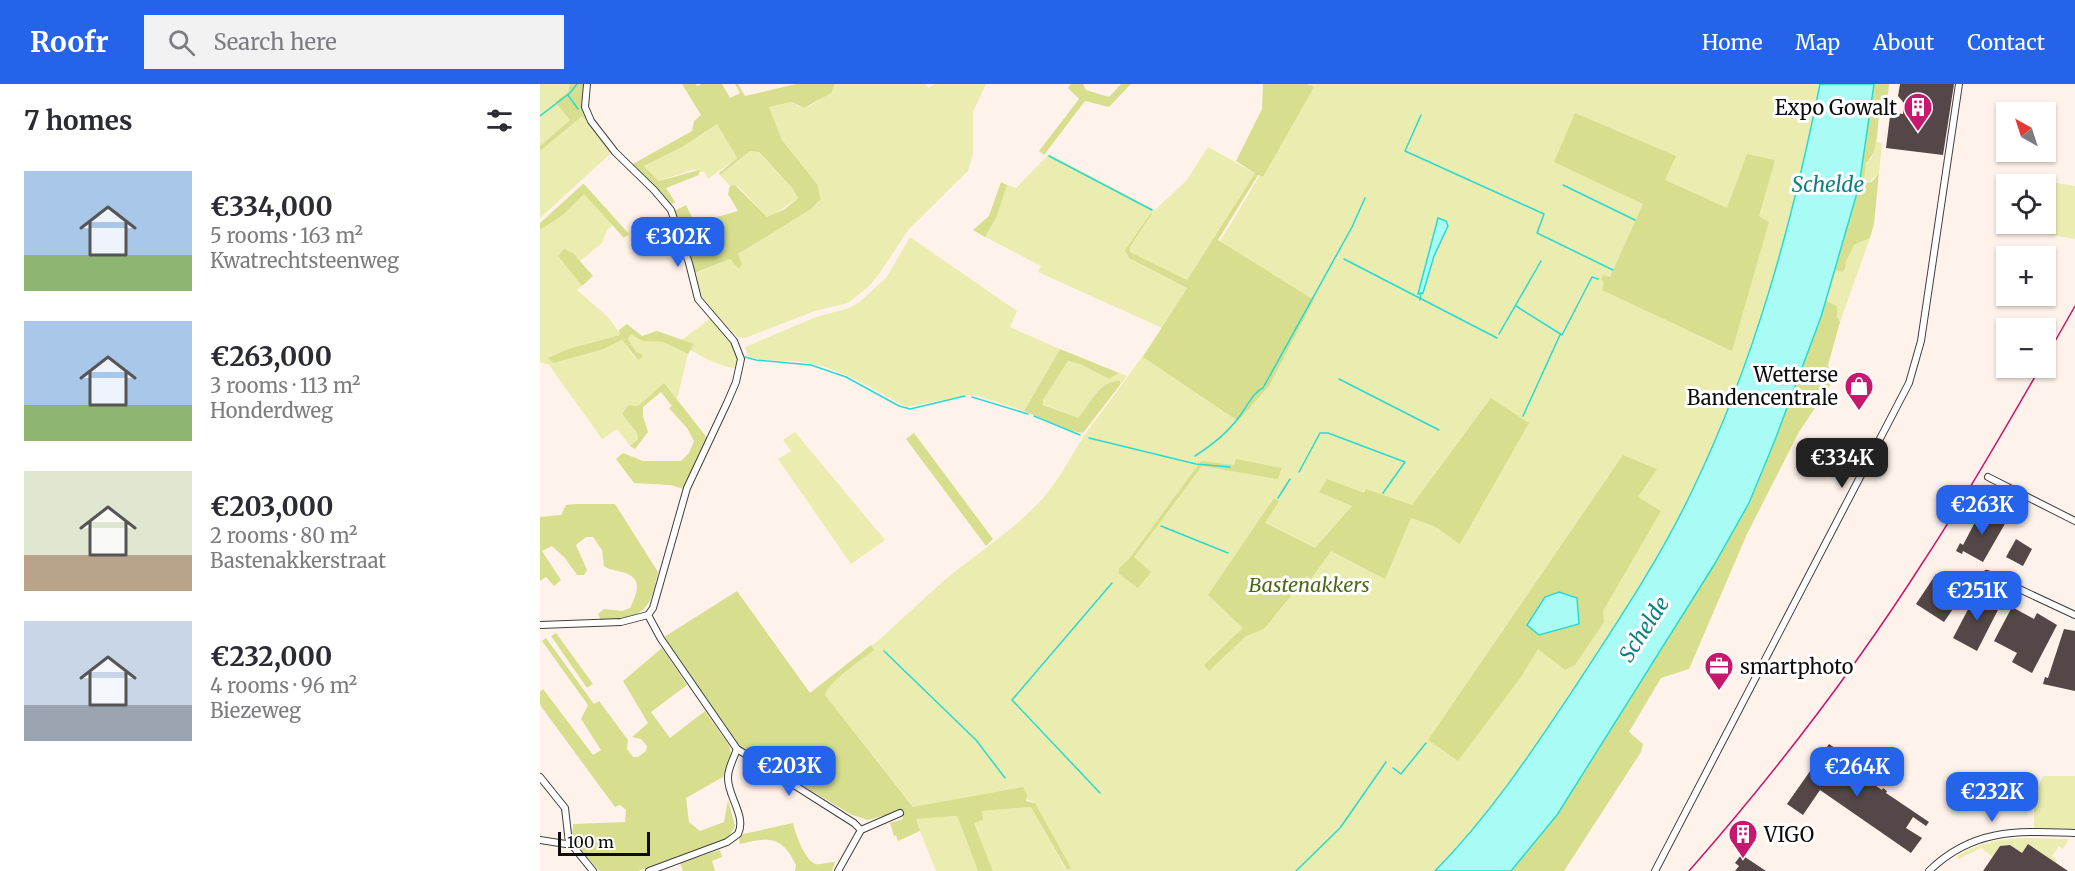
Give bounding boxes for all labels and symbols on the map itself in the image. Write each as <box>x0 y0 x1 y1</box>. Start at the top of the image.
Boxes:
building icon: Expo Gowalt <box>1902 91 1934 133</box>
place label: Expo Gowalt <box>1775 95 1897 120</box>
north arrow <box>1996 102 2056 162</box>
water label: Schelde <box>1792 171 1864 198</box>
pin: €302K <box>636 217 720 268</box>
place label: Wetterse Bandencentrale <box>1687 362 1838 410</box>
shop icon: Wetterse Bandencentrale <box>1843 370 1875 412</box>
pin: €334K <box>1800 438 1884 489</box>
pin: €263K <box>1940 485 2024 536</box>
pin: €251K <box>1935 571 2019 622</box>
park label: Bastenakkers <box>1248 572 1370 597</box>
water label: Schelde <box>1613 591 1675 667</box>
office icon: smartphoto <box>1703 650 1735 692</box>
place label: smartphoto <box>1740 654 1854 679</box>
pin: €203K <box>747 746 831 797</box>
pin: €264K <box>1815 747 1899 798</box>
pin: €232K <box>1950 772 2034 823</box>
building icon: VIGO <box>1727 818 1759 860</box>
place label: VIGO <box>1763 822 1814 847</box>
scale bar <box>558 829 650 856</box>

